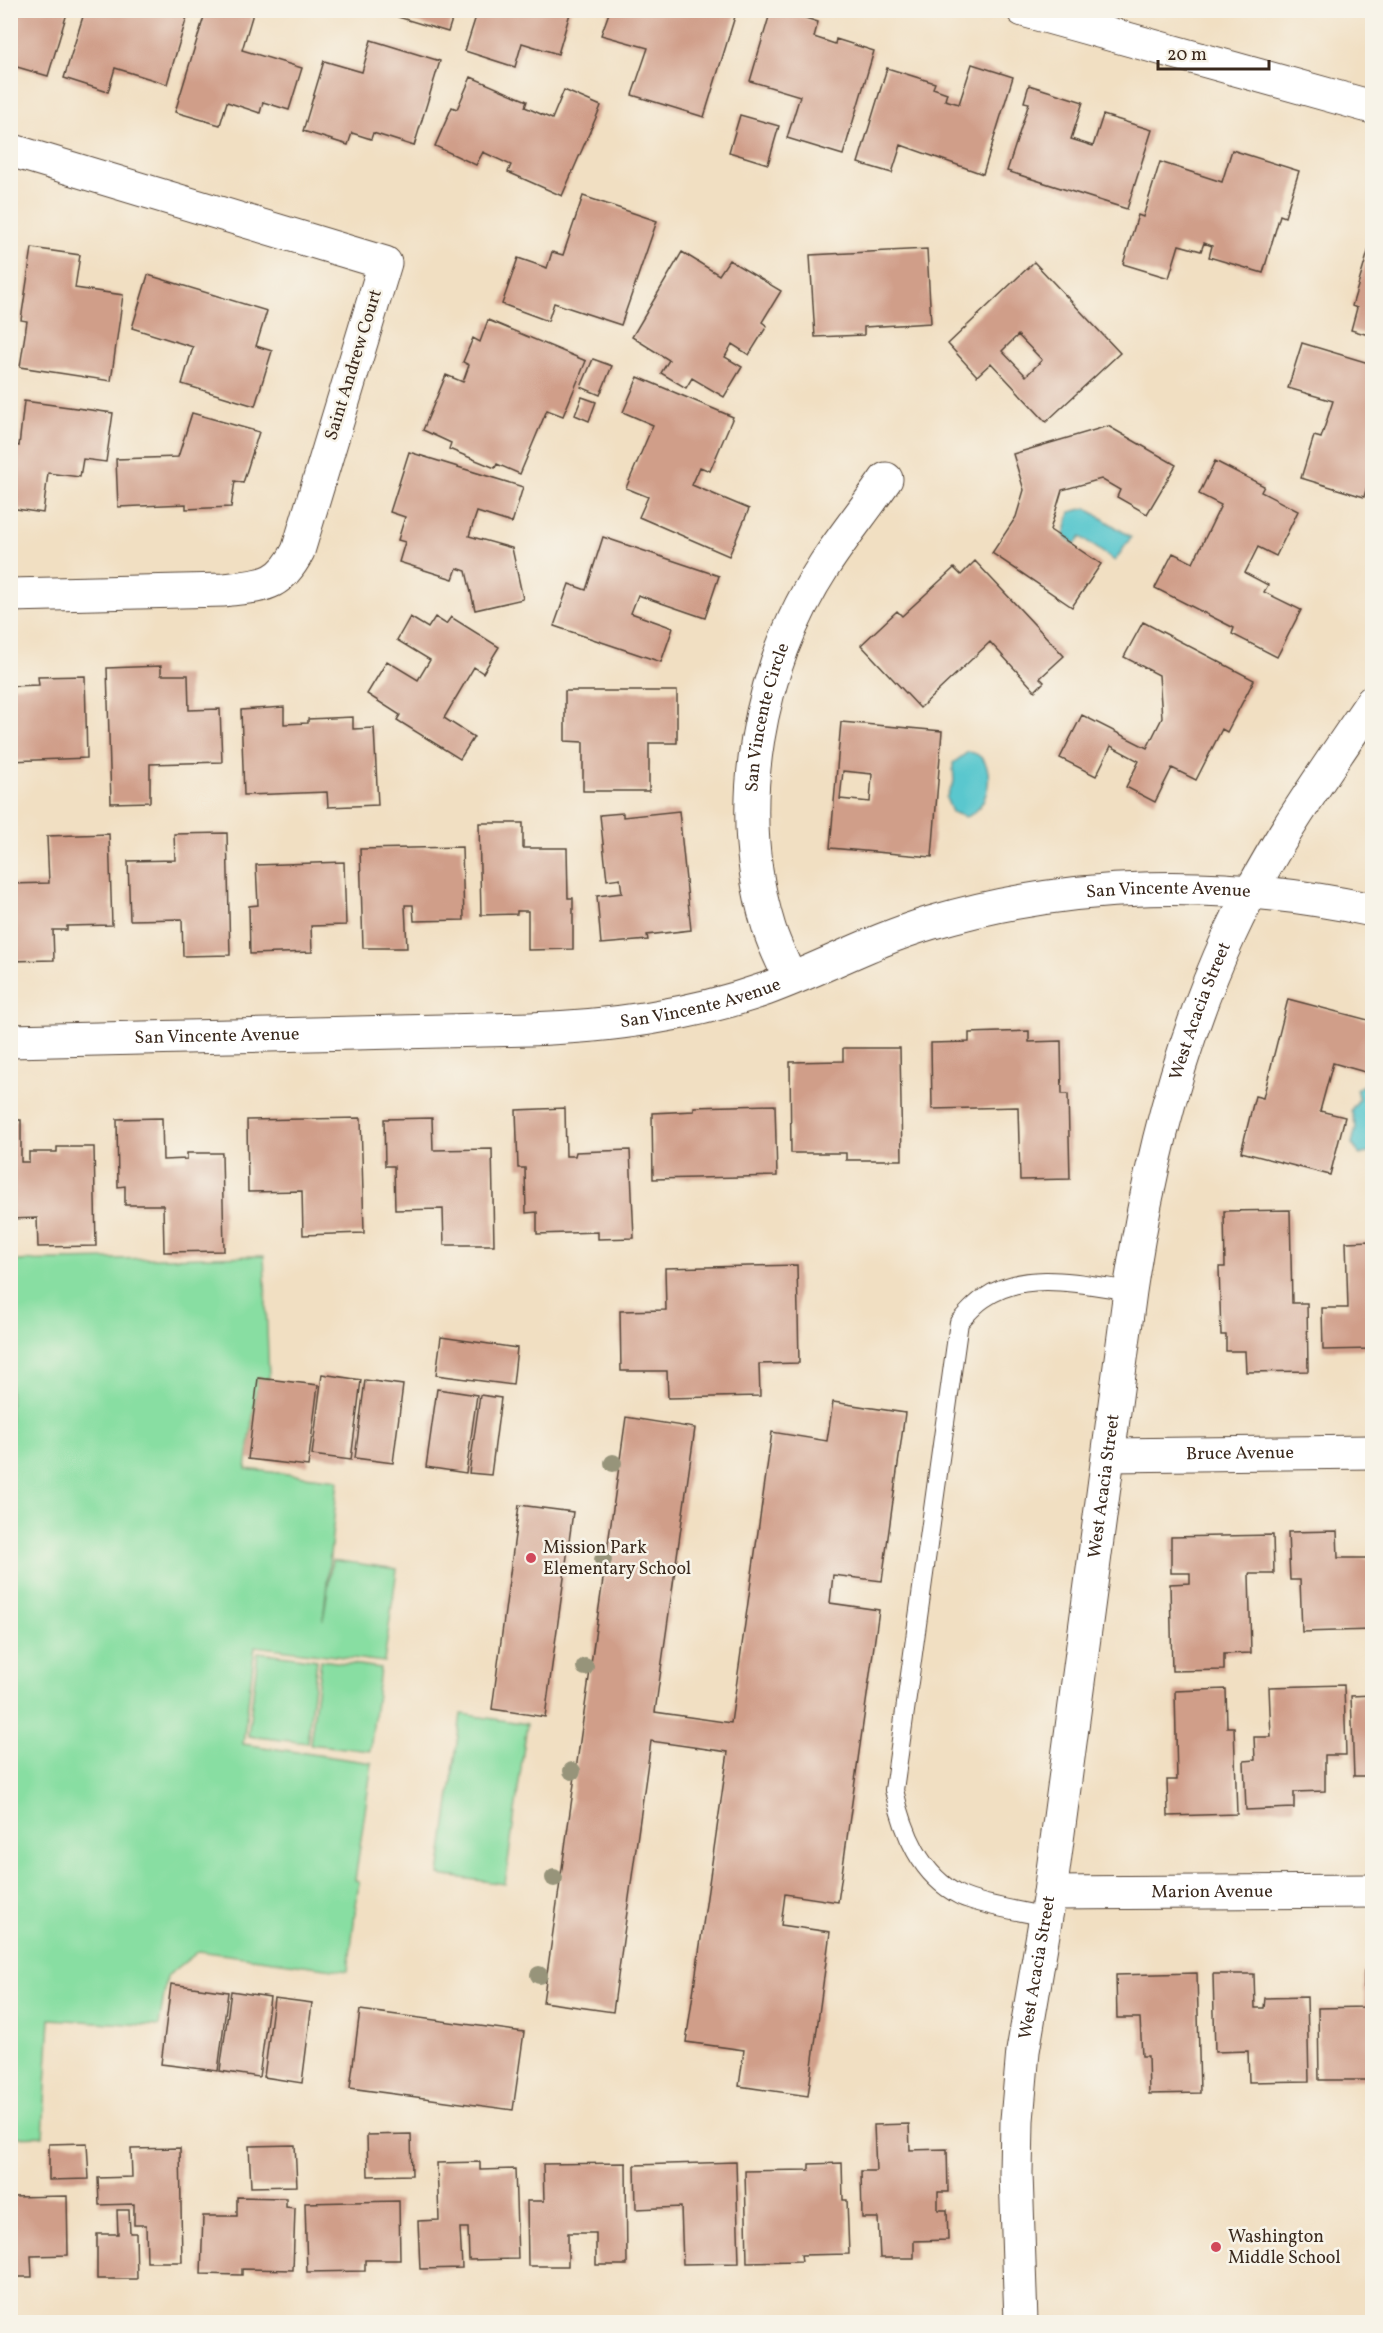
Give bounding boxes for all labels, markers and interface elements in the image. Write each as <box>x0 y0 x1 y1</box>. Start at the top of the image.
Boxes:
scale bar <box>1158 33 1269 71</box>
text: 20 m <box>1167 43 1207 68</box>
street label: Saint Andrew Court <box>319 286 389 444</box>
street label: San Vincente Circle <box>740 639 796 793</box>
street label: San Vincente Avenue <box>1085 876 1252 905</box>
street label: West Acacia Street <box>1164 938 1237 1083</box>
street label: San Vincente Avenue <box>619 972 785 1035</box>
street label: San Vincente Avenue <box>134 1022 300 1051</box>
street label: West Acacia Street <box>1082 1412 1126 1560</box>
street label: Bruce Avenue <box>1186 1440 1294 1467</box>
place label: Mission Park Elementary School <box>543 1536 691 1582</box>
marker: Mission Park Elementary School <box>524 1551 538 1565</box>
street label: Marion Avenue <box>1151 1879 1273 1905</box>
street label: West Acacia Street <box>1013 1894 1062 2041</box>
place label: Washington Middle School <box>1228 2225 1341 2271</box>
marker: Washington Middle School <box>1209 2240 1223 2254</box>

